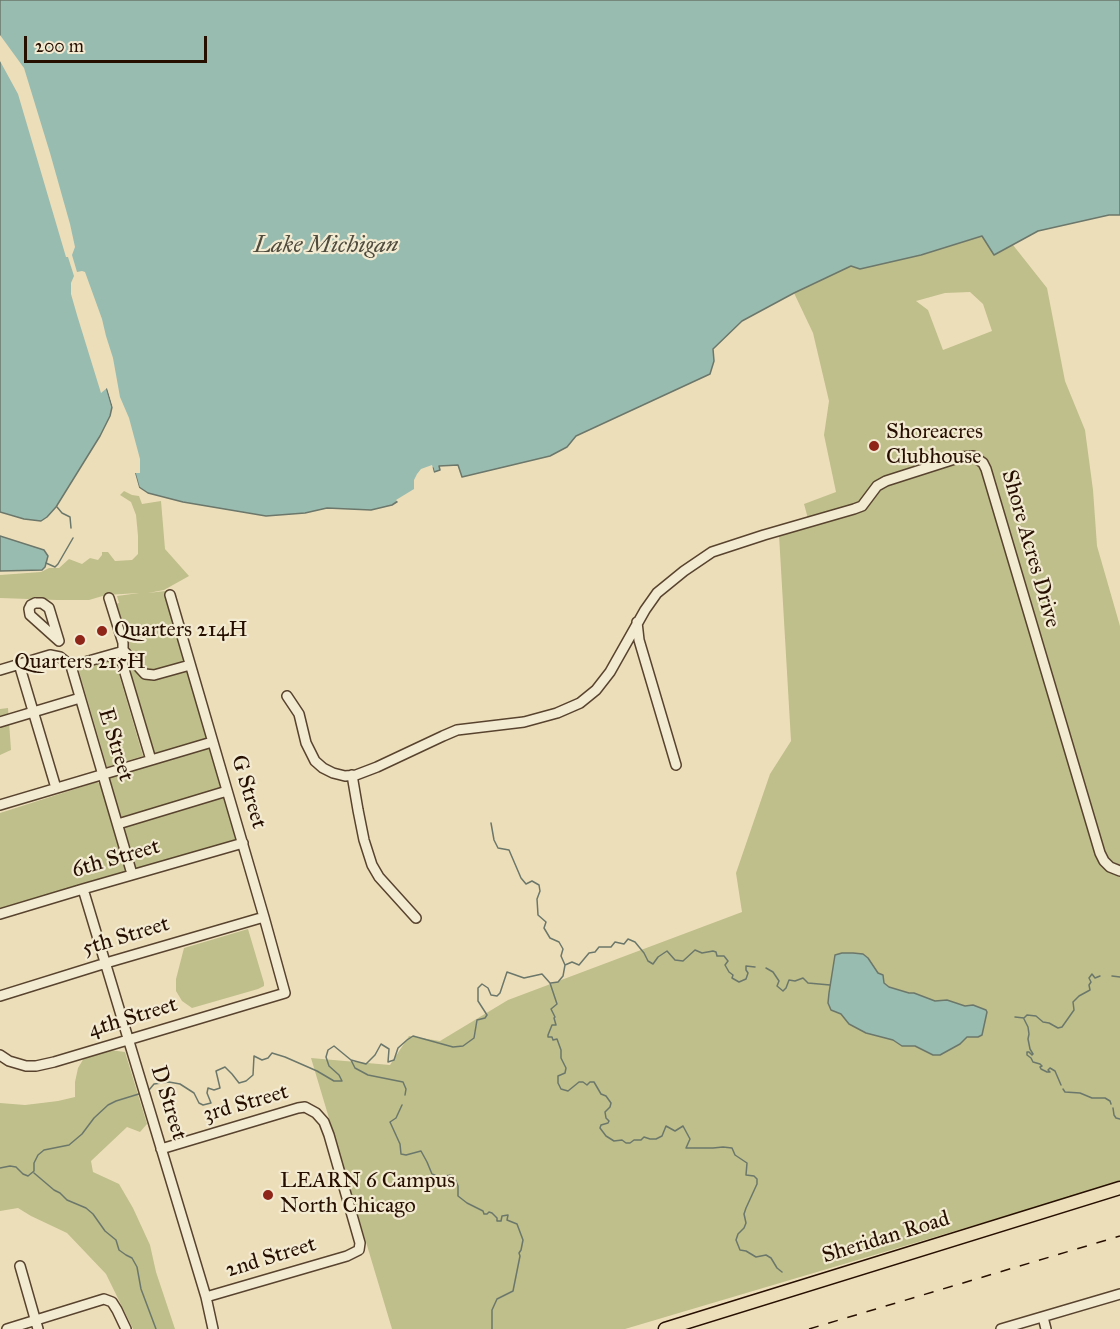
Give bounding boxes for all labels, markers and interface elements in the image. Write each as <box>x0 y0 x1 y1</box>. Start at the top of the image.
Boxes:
scale bar <box>27 24 210 62</box>
text: 200 m <box>35 35 84 57</box>
water label: Lake Michigan <box>254 232 398 260</box>
place label: Shoreacres Clubhouse <box>886 420 983 472</box>
marker: Shoreacres Clubhouse <box>867 439 881 453</box>
street label: Shore Acres Drive <box>995 467 1065 631</box>
place label: Quarters 214H <box>114 618 248 644</box>
marker: Quarters 214H <box>95 624 109 638</box>
marker: Quarters 215H <box>73 633 87 647</box>
place label: Quarters 215H <box>14 650 146 676</box>
street label: E Street <box>91 705 139 785</box>
street label: G Street <box>224 752 272 832</box>
street label: 6th Street <box>69 834 163 884</box>
street label: 5th Street <box>79 911 173 963</box>
street label: 4th Street <box>85 992 181 1044</box>
street label: D Street <box>144 1062 192 1144</box>
street label: 3rd Street <box>200 1079 292 1129</box>
place label: LEARN 6 Campus North Chicago <box>280 1169 455 1220</box>
marker: LEARN 6 Campus North Chicago <box>261 1188 275 1202</box>
street label: Sheridan Road <box>819 1206 953 1270</box>
street label: 2nd Street <box>223 1232 319 1284</box>

